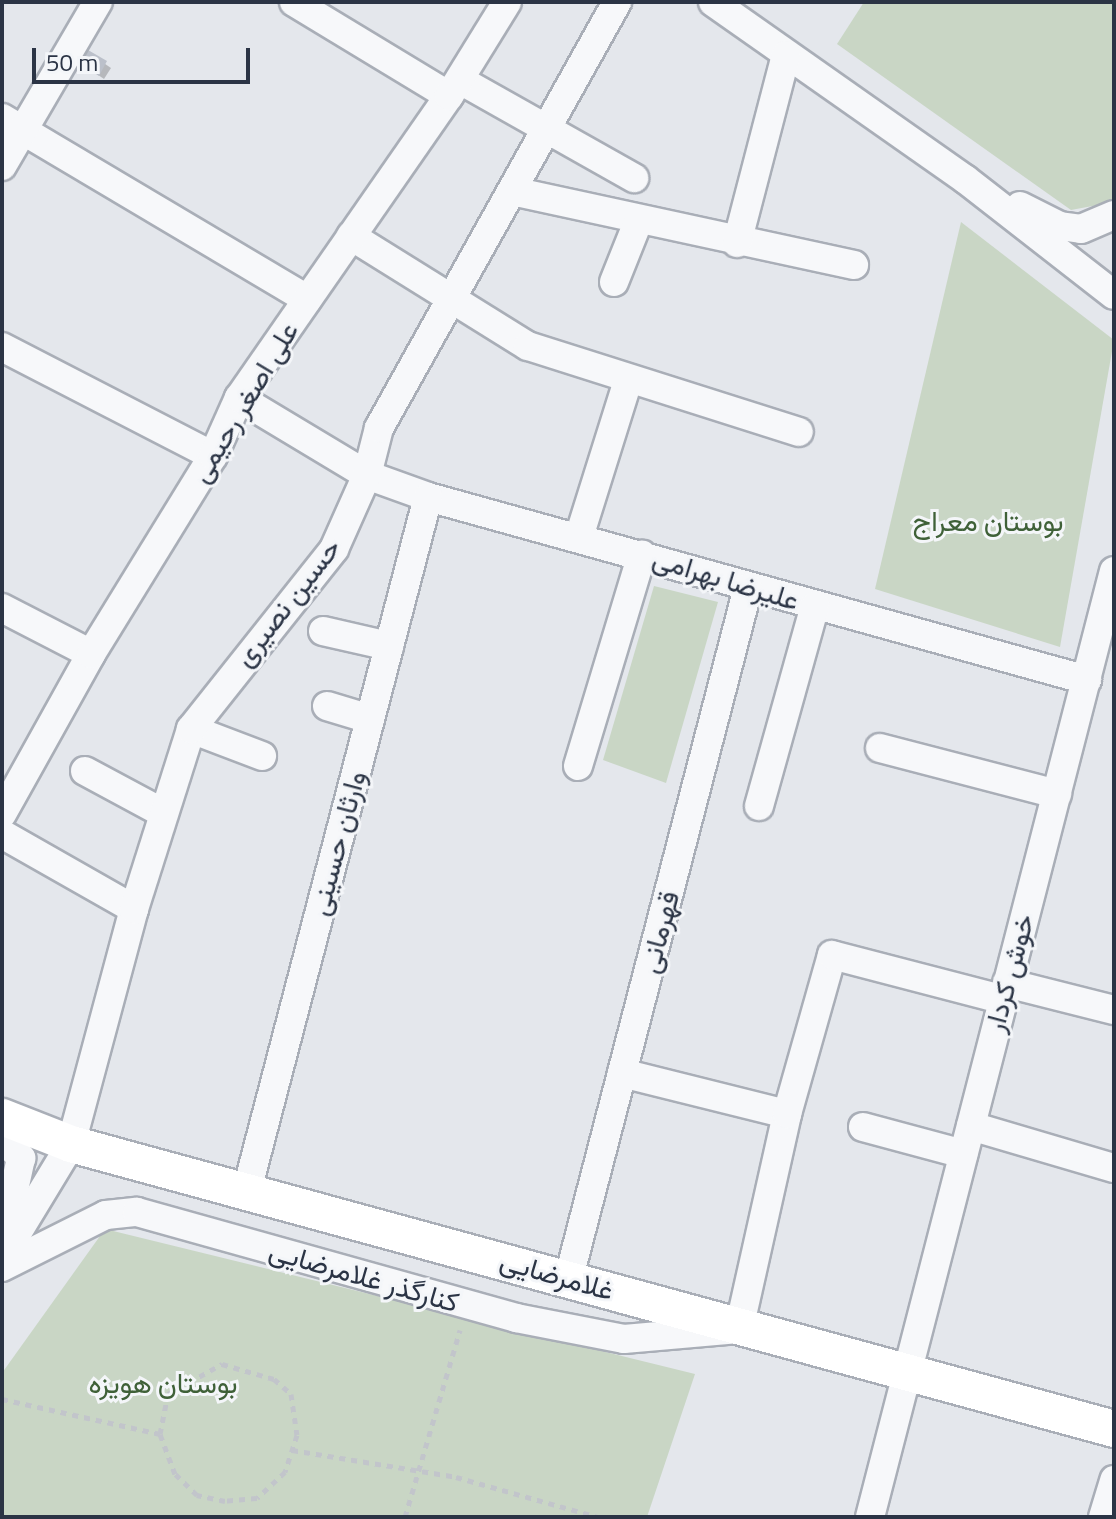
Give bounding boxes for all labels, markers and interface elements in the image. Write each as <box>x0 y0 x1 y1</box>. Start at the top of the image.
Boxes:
scale bar <box>36 32 254 82</box>
text: 50 m <box>46 44 98 80</box>
street label: علی اصغر رحیمی <box>183 315 305 489</box>
park label: بوستان معراج <box>912 504 1064 538</box>
street label: حسین نصیری <box>226 531 348 673</box>
street label: علیرضا بهرامی <box>649 541 803 617</box>
street label: وارثان حسینی <box>302 767 372 919</box>
street label: قهرمانی <box>632 887 686 977</box>
street label: خوش کردار <box>977 910 1041 1036</box>
street label: کنارگذر غلامرضایی <box>265 1233 463 1319</box>
street label: غلامرضایی <box>496 1243 618 1307</box>
park label: بوستان هویزه <box>88 1366 238 1400</box>

